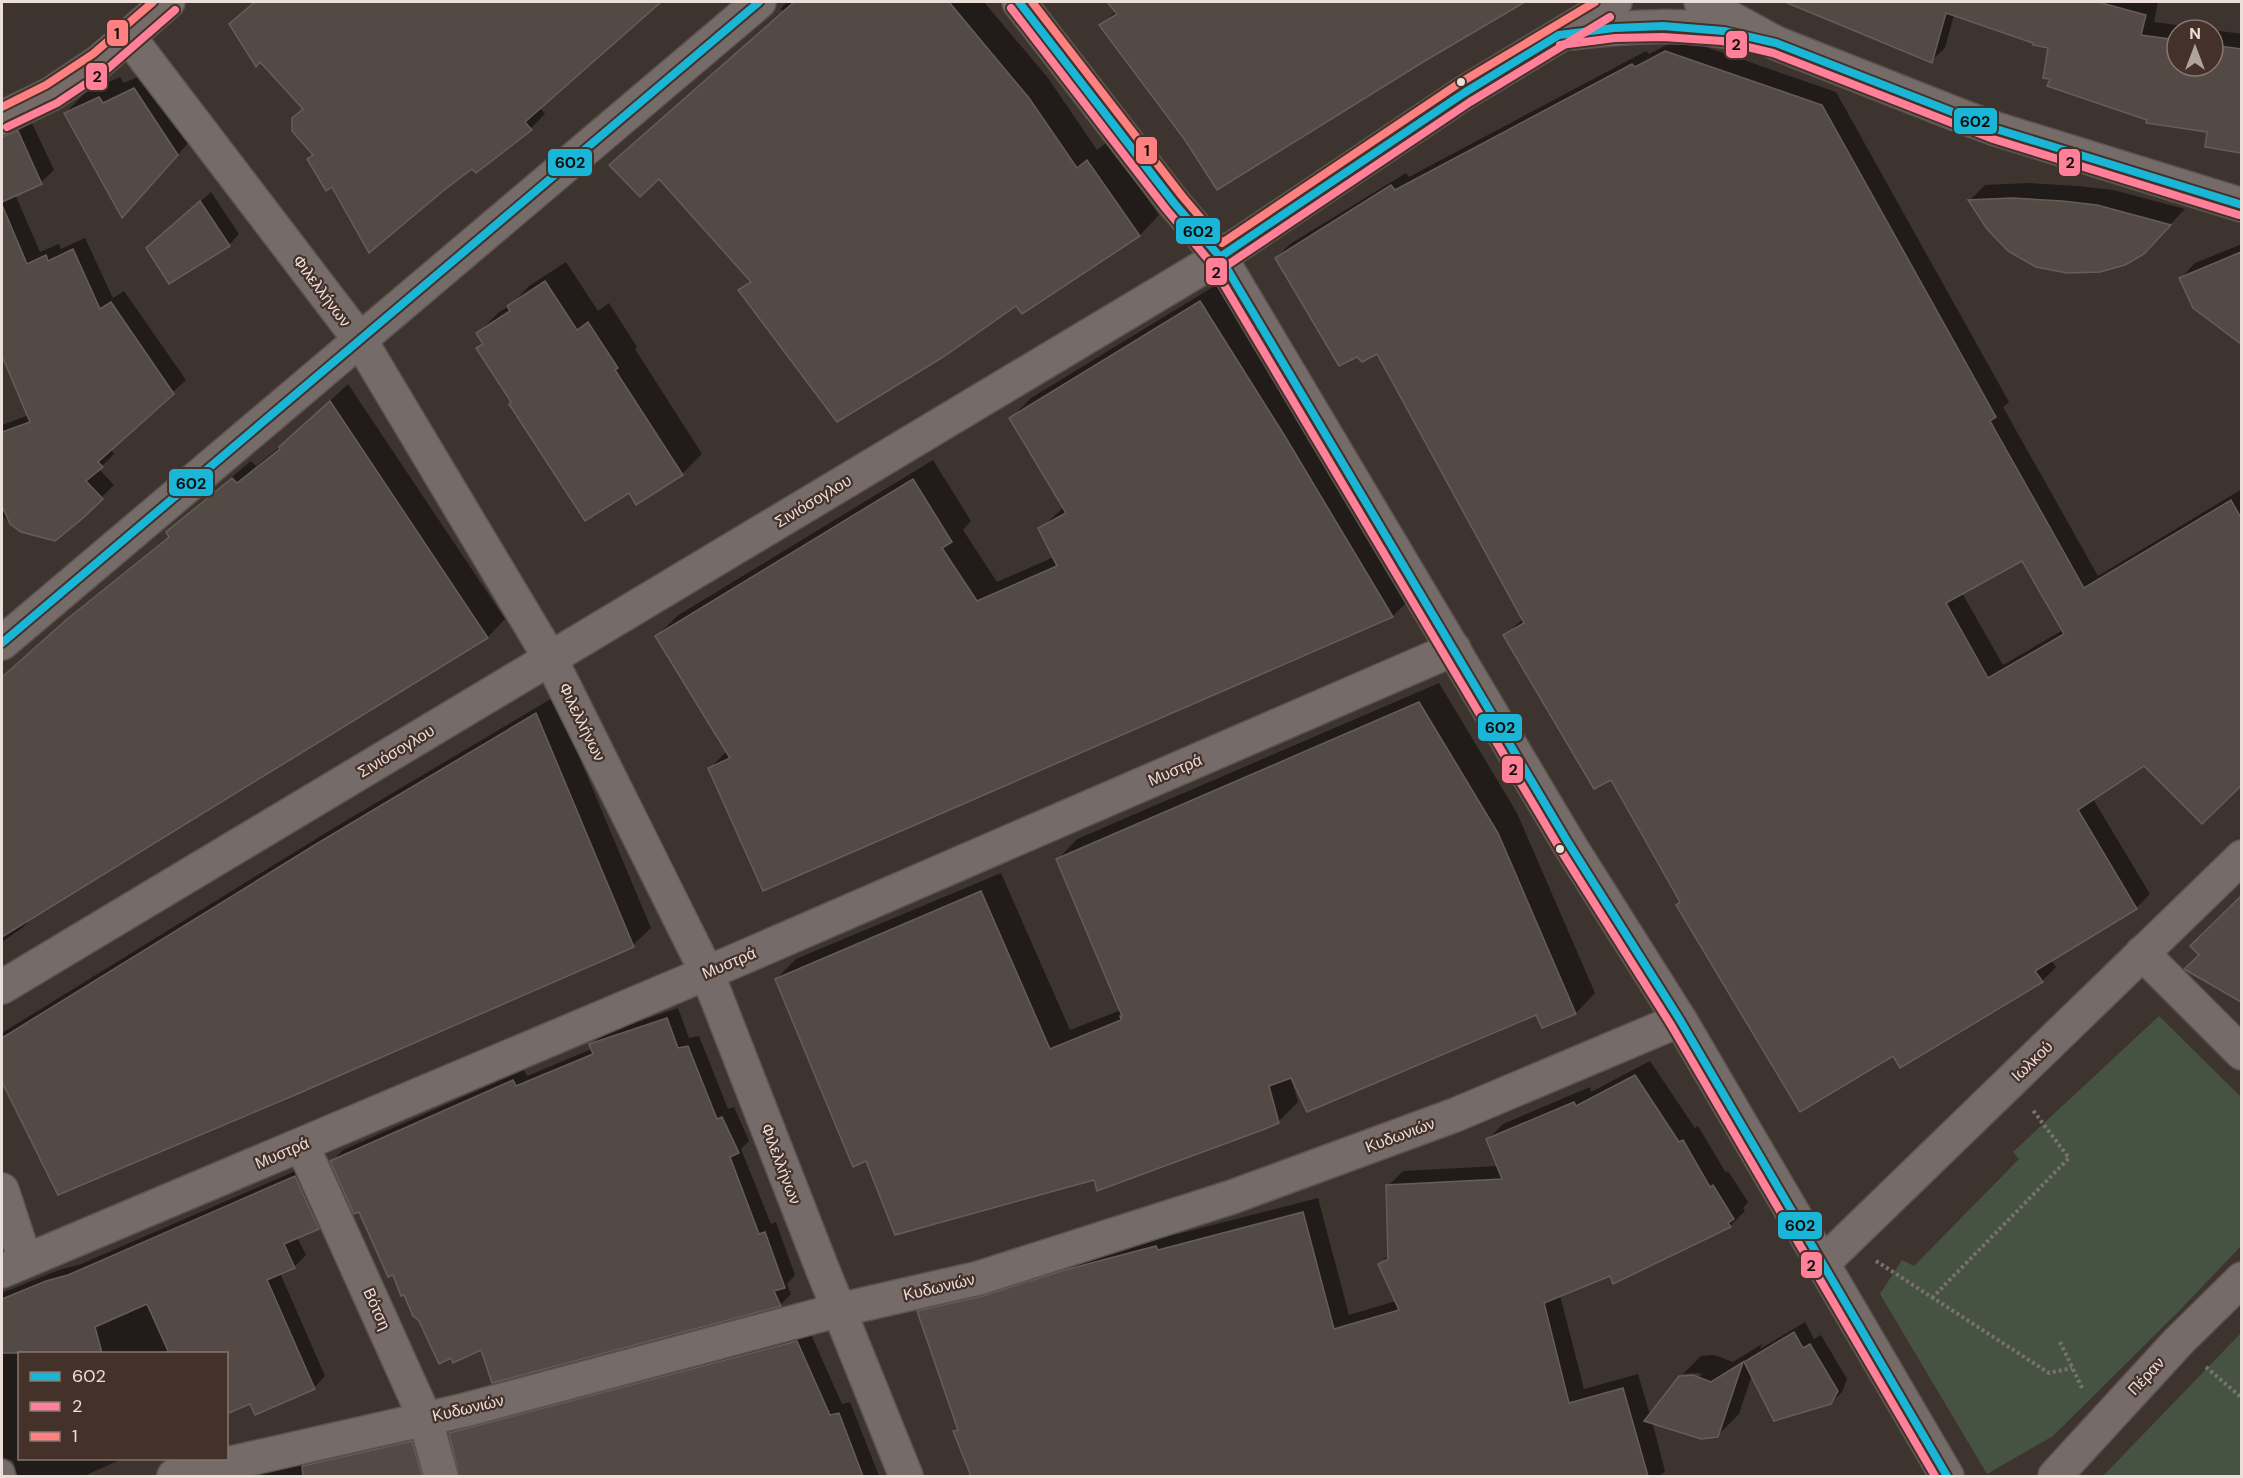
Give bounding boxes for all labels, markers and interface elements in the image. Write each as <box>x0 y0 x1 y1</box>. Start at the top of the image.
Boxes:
north arrow <box>2165 18 2225 78</box>
line badge: 1 <box>106 19 129 47</box>
text: 1 <box>114 23 120 44</box>
text: N <box>2189 23 2201 44</box>
line badge: 2 <box>1725 30 1748 59</box>
text: 2 <box>1731 34 1741 55</box>
line badge: 2 <box>85 62 108 91</box>
text: 2 <box>92 66 102 87</box>
unlabelled marker <box>1455 76 1467 88</box>
line badge: 602 <box>1953 107 1998 135</box>
text: 602 <box>1960 111 1990 132</box>
line badge: 1 <box>1135 136 1158 165</box>
text: 1 <box>1144 140 1150 161</box>
line badge: 602 <box>547 148 593 177</box>
line badge: 2 <box>2058 148 2081 177</box>
text: 602 <box>555 152 585 173</box>
text: 2 <box>2065 152 2075 173</box>
line badge: 602 <box>1175 217 1221 245</box>
text: 602 <box>1183 221 1213 242</box>
street label: Φιλελλήνων <box>288 251 356 331</box>
line badge: 2 <box>1205 257 1228 286</box>
text: 2 <box>1211 262 1221 283</box>
line badge: 602 <box>168 468 214 497</box>
street label: Σινιόσογλου <box>771 470 855 532</box>
text: 602 <box>176 473 206 494</box>
street label: Φιλελλήνων <box>554 679 610 765</box>
line badge: 602 <box>1477 713 1523 742</box>
text: 602 <box>1485 717 1515 738</box>
street label: Σινιόσογλου <box>354 720 438 782</box>
street label: Μυστρά <box>1145 749 1205 791</box>
line badge: 2 <box>1501 755 1524 784</box>
text: 2 <box>1508 759 1518 780</box>
unlabelled marker <box>1554 843 1566 855</box>
street label: Μυστρά <box>699 942 759 984</box>
street label: Ιωλκού <box>2007 1036 2057 1086</box>
street label: Κυδωνιών <box>1362 1113 1438 1157</box>
street label: Φιλελλήνων <box>756 1121 806 1207</box>
street label: Μυστρά <box>252 1132 312 1174</box>
line badge: 602 <box>1777 1211 1823 1240</box>
text: 602 <box>1785 1215 1815 1236</box>
line badge: 2 <box>1800 1251 1823 1279</box>
text: 2 <box>1806 1255 1816 1276</box>
street label: Κυδωνιών <box>901 1269 977 1305</box>
street label: Βότση <box>358 1285 396 1333</box>
legend <box>18 1352 228 1460</box>
street label: Πέραν <box>2123 1352 2169 1400</box>
text: 602 <box>72 1364 106 1388</box>
street label: Κυδωνιών <box>430 1390 506 1426</box>
text: 2 <box>72 1394 82 1418</box>
text: 1 <box>72 1424 78 1448</box>

